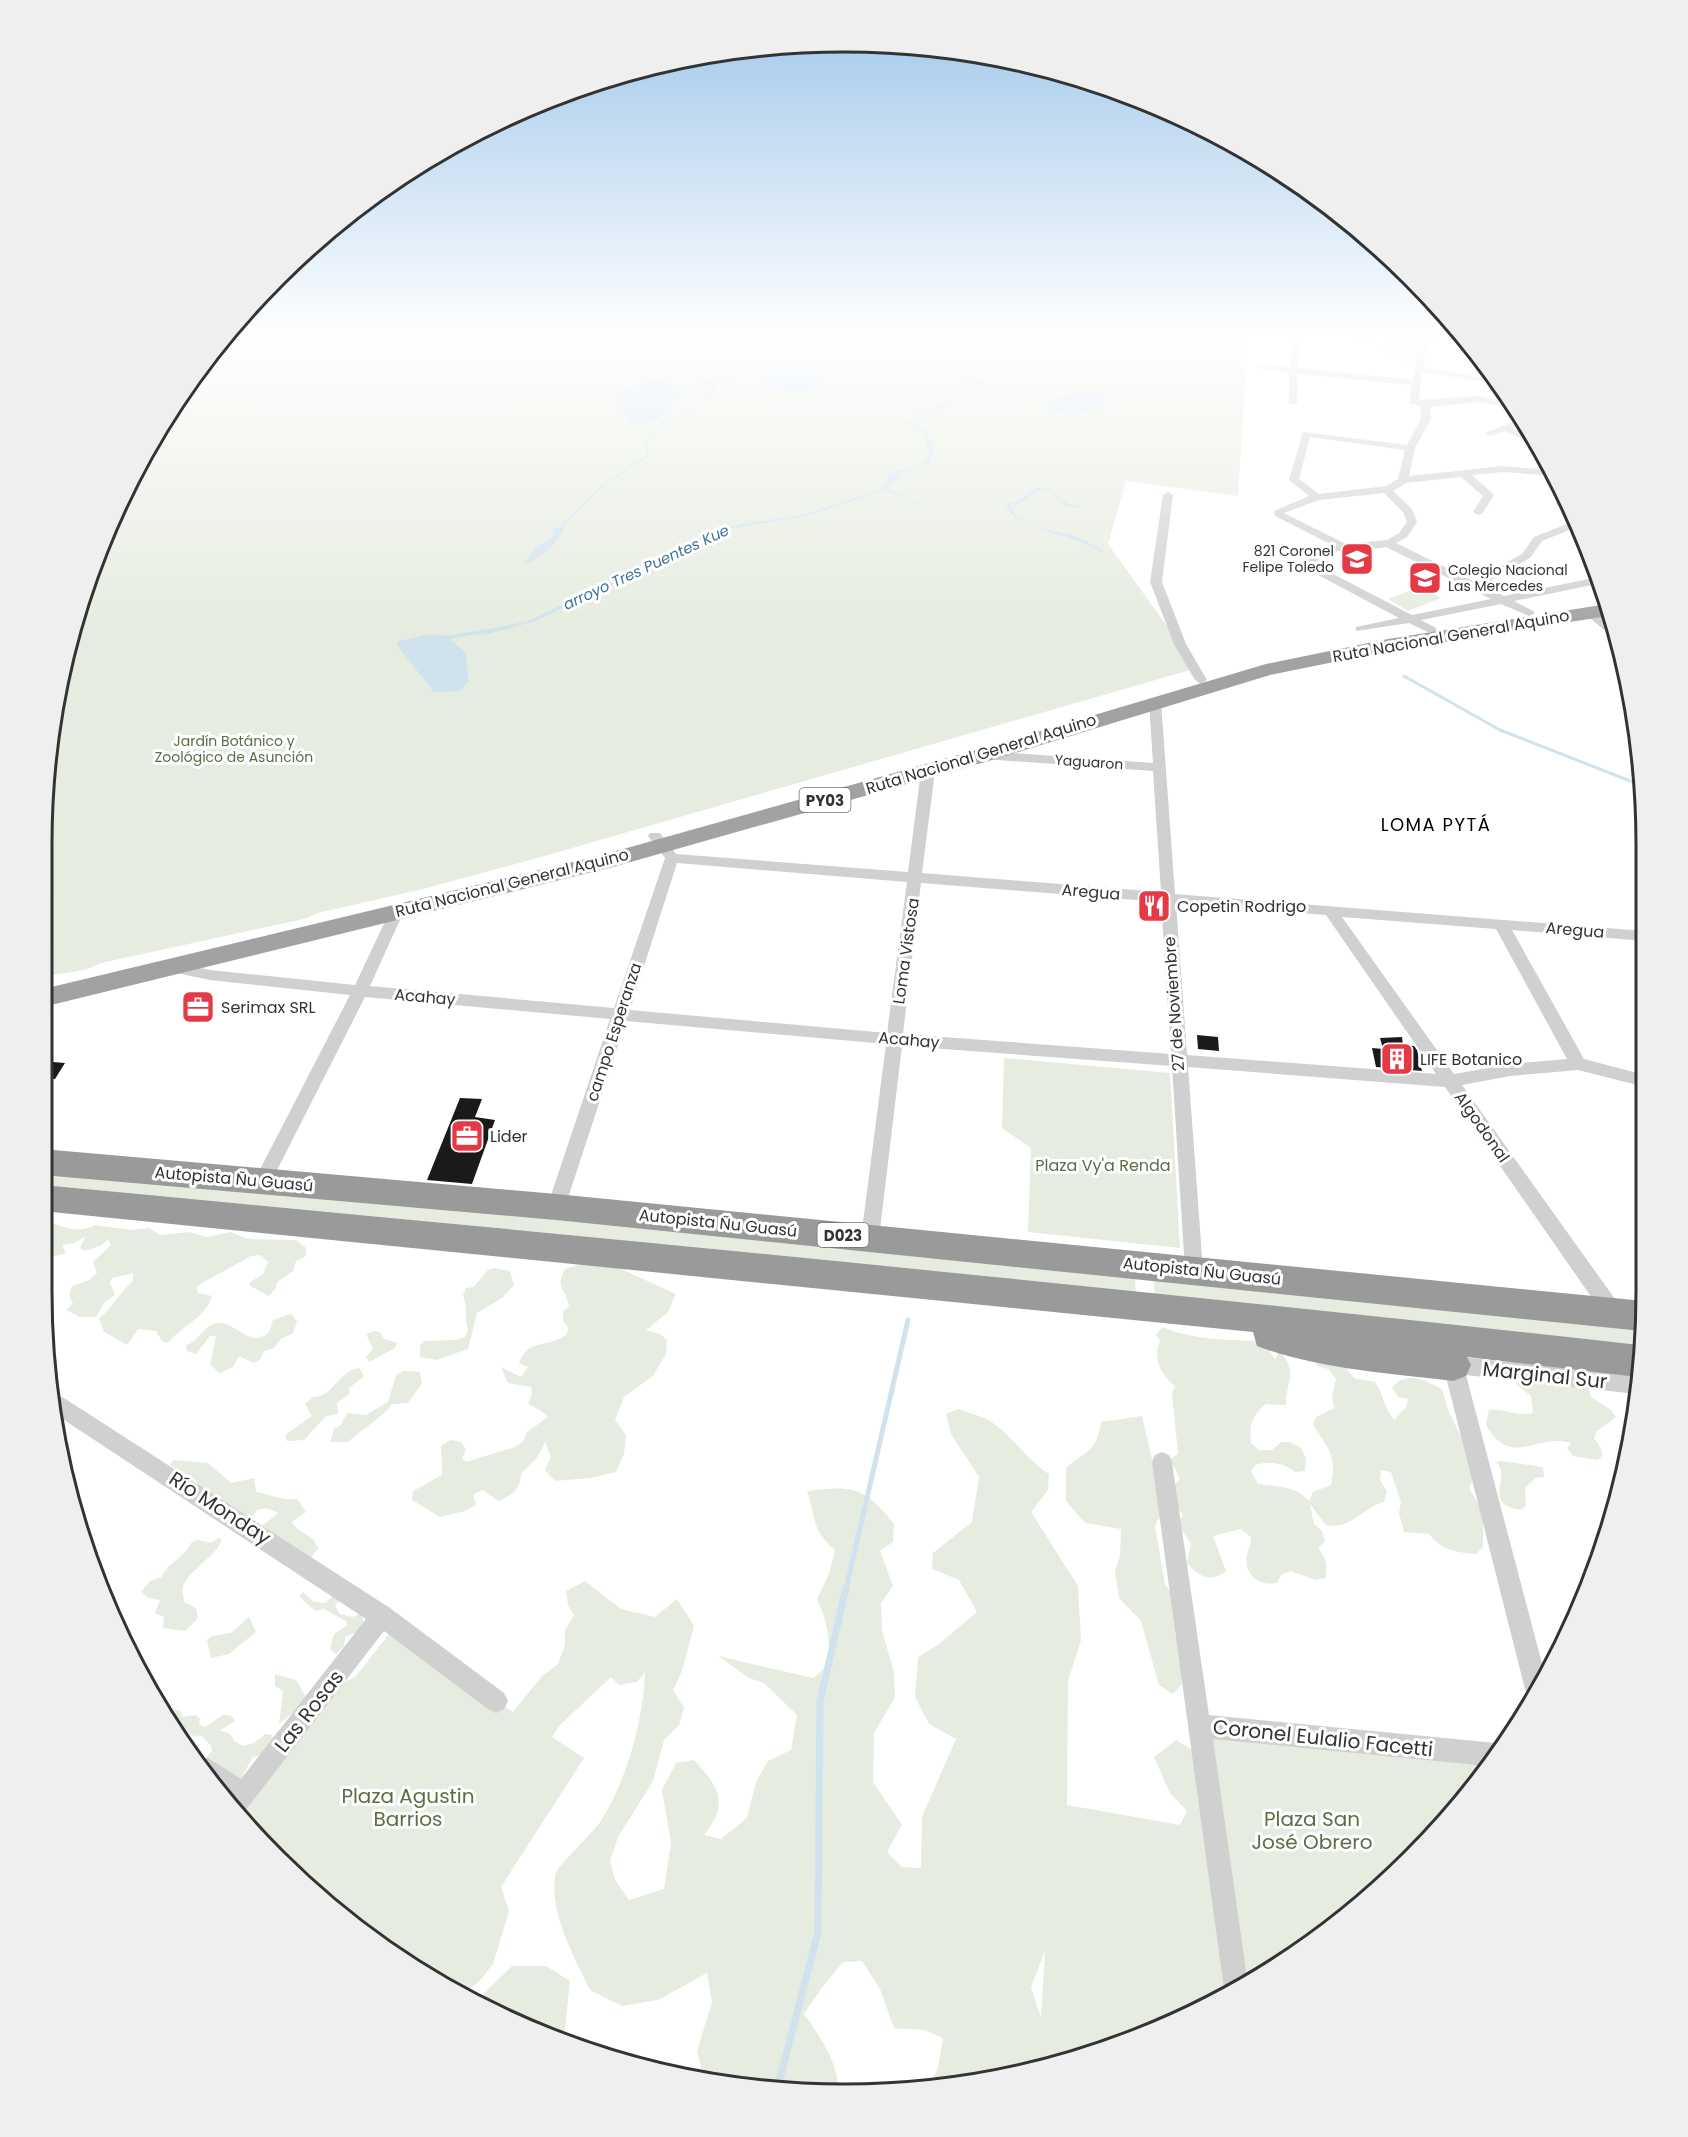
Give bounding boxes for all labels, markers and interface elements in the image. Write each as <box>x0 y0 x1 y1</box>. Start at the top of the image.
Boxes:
water label: arroyo Tres Puentes Kue <box>560 519 732 615</box>
place label: 821 Coronel Felipe Toledo <box>1242 541 1334 577</box>
school or university icon: 821 Coronel Felipe Toledo <box>1339 541 1375 577</box>
school or university icon: Colegio Nacional Las Mercedes <box>1407 560 1443 596</box>
place label: Colegio Nacional Las Mercedes <box>1448 560 1568 596</box>
street label: Ruta Nacional General Aquino <box>1331 604 1571 668</box>
street label: Ruta Nacional General Aquino <box>863 708 1099 800</box>
park label: Jardín Botánico y Zoológico de Asunción <box>155 731 313 767</box>
street label: Yaguaron <box>1054 750 1124 774</box>
road number: PY03 <box>800 788 850 812</box>
district label: LOMA PYTÁ <box>1381 812 1491 837</box>
street label: Ruta Nacional General Aquino <box>393 843 631 923</box>
street label: Aregua <box>1061 878 1121 906</box>
restaurant icon: Copetin Rodrigo <box>1136 888 1172 924</box>
place label: Copetin Rodrigo <box>1177 895 1306 918</box>
street label: Loma Vistosa <box>887 896 925 1006</box>
street label: Aregua <box>1545 916 1605 944</box>
street label: 27 de Noviembre <box>1158 936 1190 1072</box>
street label: campo Esperanza <box>581 960 647 1104</box>
street label: Acahay <box>393 983 457 1011</box>
office icon: Serimax SRL <box>180 989 216 1025</box>
place label: Serimax SRL <box>221 996 316 1019</box>
street label: Acahay <box>877 1026 941 1054</box>
building icon: LIFE Botanico <box>1379 1041 1415 1077</box>
place label: LIFE Botanico <box>1420 1048 1522 1071</box>
street label: Algodonal <box>1449 1087 1515 1167</box>
office icon: Lider <box>449 1118 485 1154</box>
place label: Lider <box>490 1125 528 1148</box>
park label: Plaza Vy'a Renda <box>1035 1154 1171 1177</box>
street label: Autopista Ñu Guasú <box>154 1161 314 1197</box>
street label: Autopista Ñu Guasú <box>638 1203 798 1243</box>
road number: D023 <box>818 1223 868 1247</box>
street label: Autopista Ñu Guasú <box>1122 1251 1282 1291</box>
street label: Marginal Sur <box>1481 1355 1609 1395</box>
street label: Río Monday <box>164 1465 276 1551</box>
street label: Las Rosas <box>268 1664 350 1758</box>
street label: Coronel Eulalio Facetti <box>1212 1713 1434 1763</box>
park label: Plaza Agustin Barrios <box>341 1782 475 1833</box>
park label: Plaza San José Obrero <box>1252 1805 1372 1856</box>

